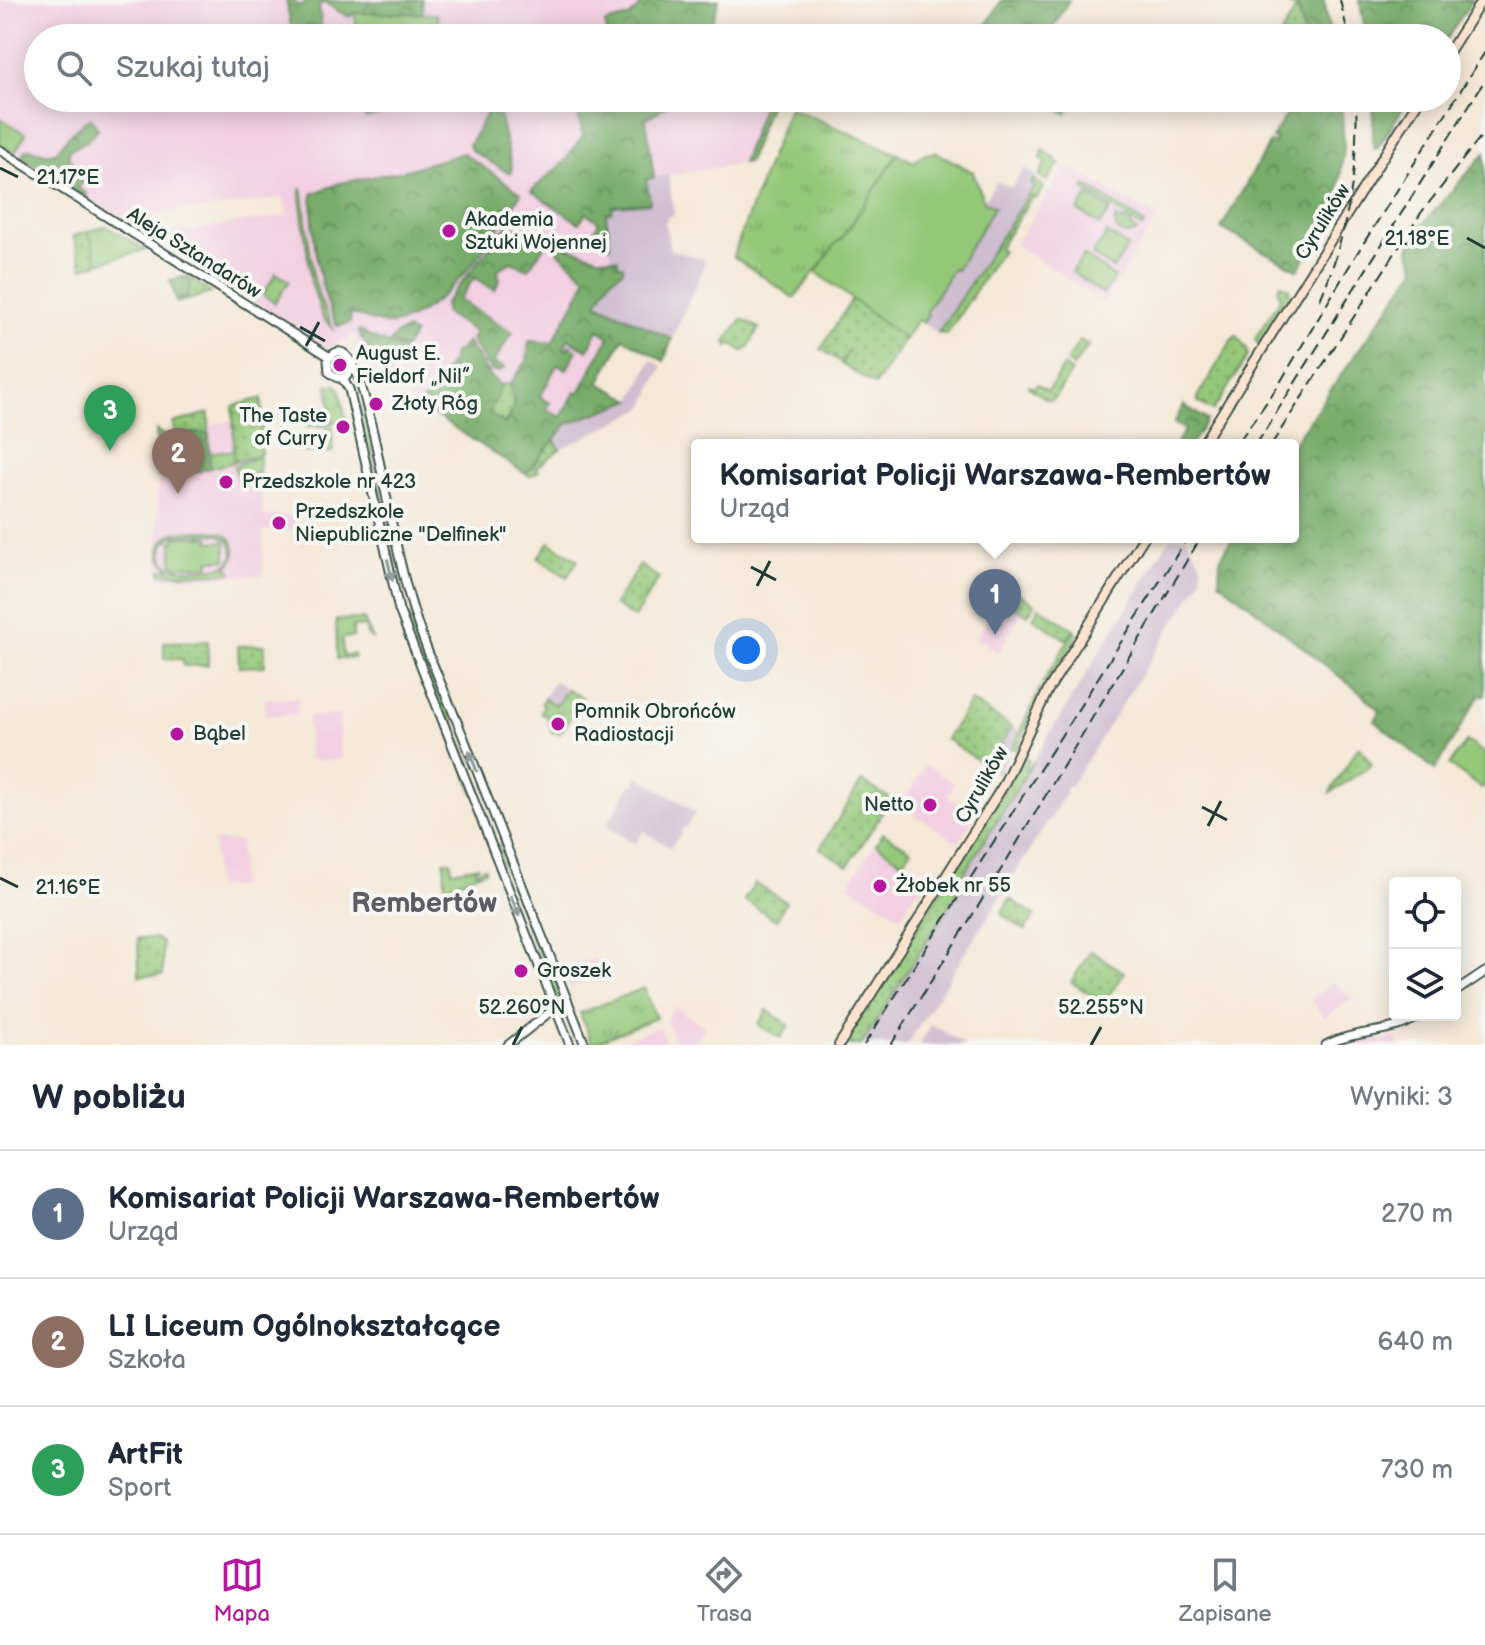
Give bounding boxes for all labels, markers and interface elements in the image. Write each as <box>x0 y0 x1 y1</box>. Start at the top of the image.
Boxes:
search box <box>24 24 1461 112</box>
icon: search <box>52 46 96 90</box>
text: Szukaj tutaj <box>116 50 270 86</box>
text: 21.17°E <box>36 166 100 190</box>
street label: Cyrulików <box>1290 179 1356 264</box>
street label: Aleja Sztandarów <box>123 202 266 304</box>
place label: Akademia Sztuki Wojennej <box>465 208 607 255</box>
marker: Akademia Sztuki Wojennej <box>440 222 458 240</box>
text: 21.18°E <box>1385 227 1449 251</box>
place label: August E. Fieldorf „Nil” <box>356 342 470 389</box>
marker: August E. Fieldorf „Nil” <box>331 356 349 374</box>
pin: 3 <box>84 385 136 451</box>
place label: Złoty Róg <box>391 392 478 416</box>
marker: Złoty Róg <box>367 395 385 413</box>
place label: The Taste of Curry <box>239 404 327 451</box>
marker: The Taste of Curry <box>334 418 352 436</box>
pin: 2 <box>152 428 204 494</box>
popup <box>691 439 1299 543</box>
text: Komisariat Policji Warszawa-Rembertów <box>719 458 1271 494</box>
place label: Przedszkole nr 423 <box>242 470 416 494</box>
marker: Przedszkole nr 423 <box>217 473 235 491</box>
text: Urząd <box>719 494 790 525</box>
place label: Przedszkole Niepubliczne "Delfinek" <box>295 500 506 547</box>
marker: Przedszkole Niepubliczne "Delfinek" <box>270 514 288 532</box>
one-way arrow <box>384 558 397 583</box>
pin: 1 <box>969 569 1021 635</box>
your location <box>726 630 766 670</box>
place label: Pomnik Obrońców Radiostacji <box>574 700 736 747</box>
marker: Pomnik Obrońców Radiostacji <box>549 715 567 733</box>
place label: Bąbel <box>193 722 246 746</box>
marker: Bąbel <box>168 725 186 743</box>
street label: Cyrulików <box>950 742 1014 828</box>
one-way arrow <box>466 749 479 773</box>
place label: Netto <box>864 793 914 817</box>
marker: Netto <box>921 796 939 814</box>
place label: Żłobek nr 55 <box>895 873 1011 898</box>
text: 21.16°E <box>35 876 101 900</box>
marker: Żłobek nr 55 <box>871 877 889 895</box>
map controls <box>1389 877 1461 1021</box>
button: locate <box>1389 877 1461 949</box>
district label: Rembertów <box>351 887 497 920</box>
one-way arrow <box>509 894 522 918</box>
button: layers <box>1389 949 1461 1021</box>
place label: Groszek <box>537 959 611 983</box>
marker: Groszek <box>512 962 530 980</box>
text: 52.260°N <box>478 996 566 1020</box>
text: 52.255°N <box>1058 996 1144 1020</box>
text: W pobliżu <box>32 1077 186 1118</box>
text: Wyniki: 3 <box>1350 1082 1453 1113</box>
text: Komisariat Policji Warszawa-Rembertów <box>108 1181 659 1217</box>
text: 1 <box>53 1199 63 1230</box>
text: 270 m <box>1381 1199 1453 1230</box>
text: Urząd <box>108 1217 179 1248</box>
text: LI Liceum Ogólnokształcące <box>108 1309 501 1345</box>
text: 2 <box>50 1327 66 1358</box>
text: 640 m <box>1377 1327 1453 1358</box>
text: Szkoła <box>108 1345 186 1376</box>
text: ArtFit <box>108 1437 183 1473</box>
text: 3 <box>50 1455 66 1486</box>
text: 730 m <box>1380 1455 1453 1486</box>
text: Sport <box>108 1473 171 1504</box>
tab: Mapa <box>213 1553 270 1628</box>
tab: Trasa <box>697 1553 752 1628</box>
tab: Zapisane <box>1179 1553 1272 1628</box>

